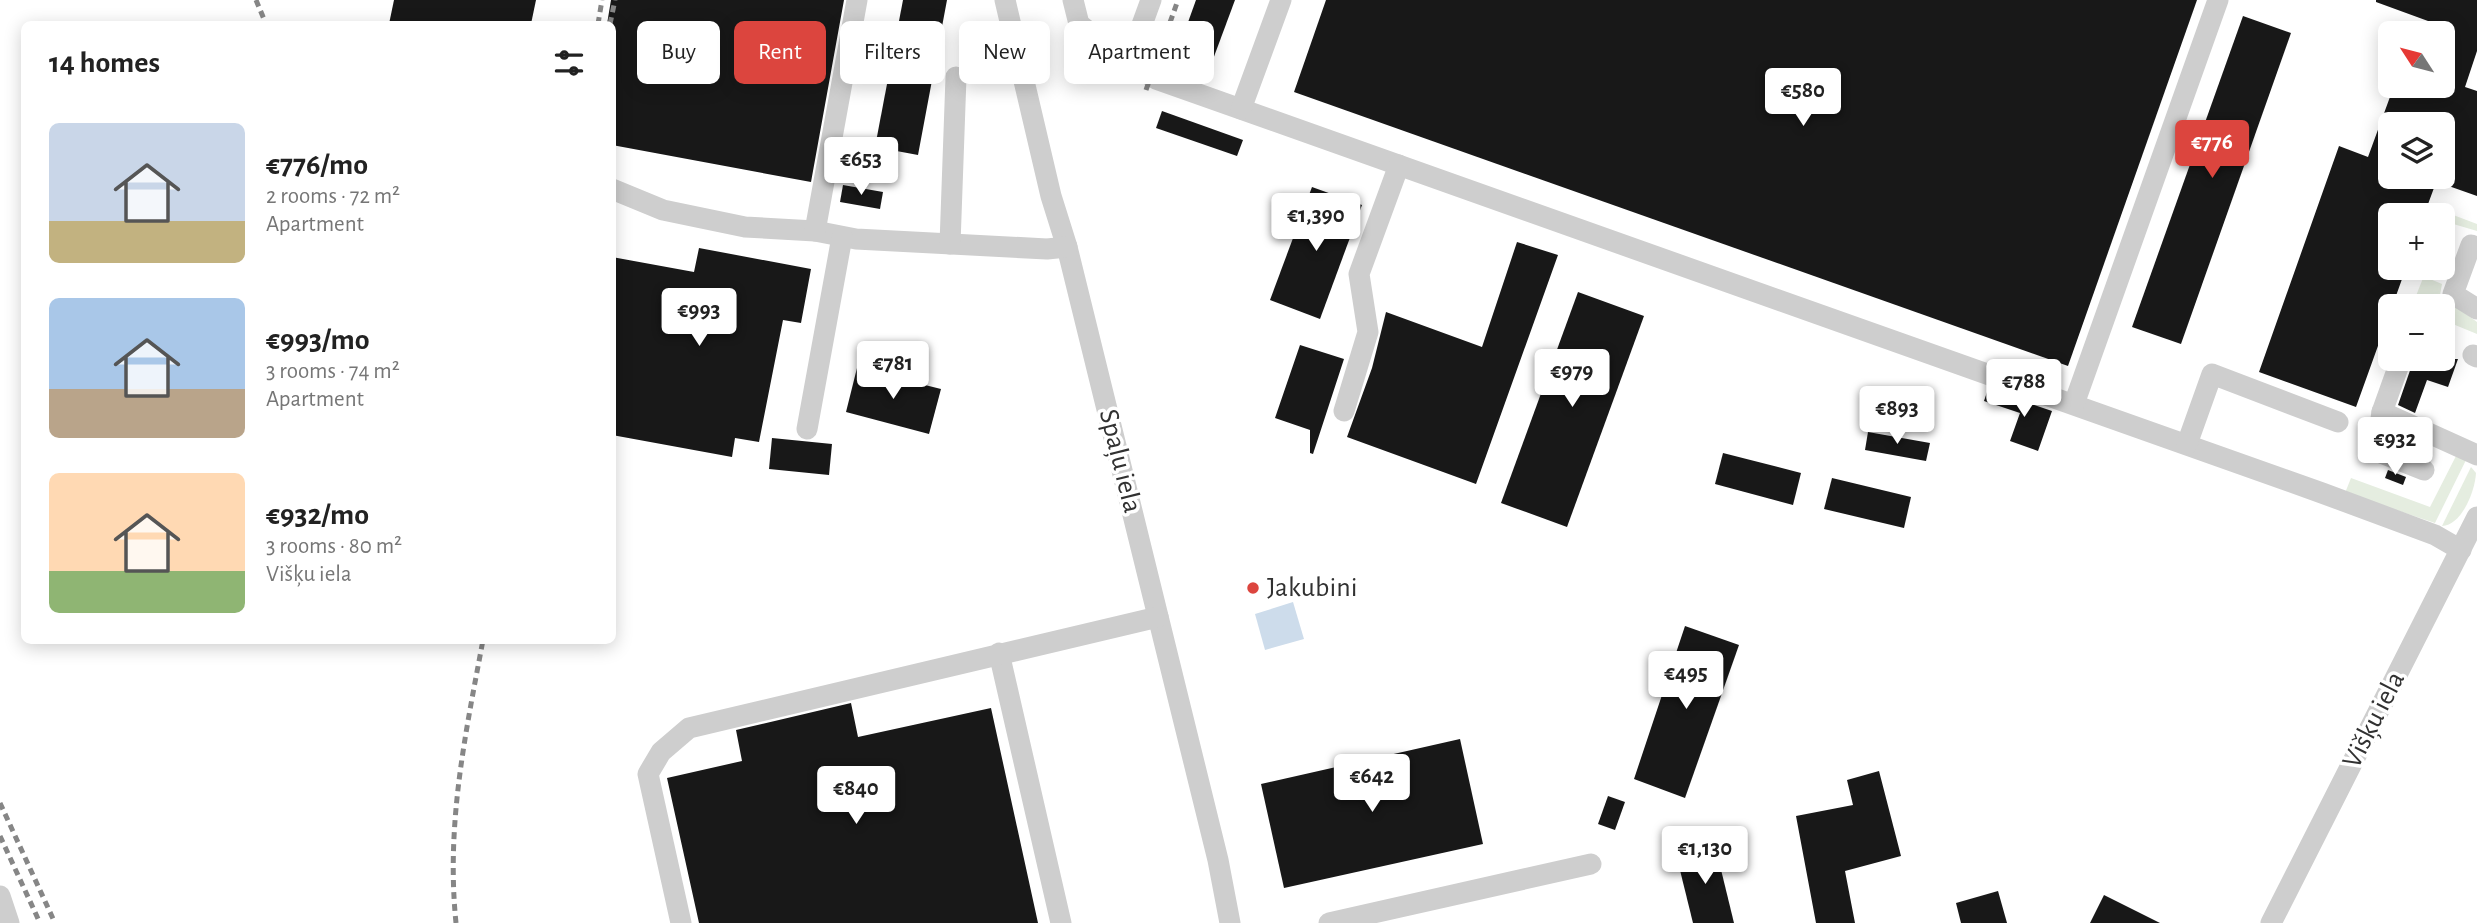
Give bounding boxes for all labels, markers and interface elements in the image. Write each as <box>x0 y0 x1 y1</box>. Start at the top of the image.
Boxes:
chip: Buy <box>637 21 720 84</box>
chip: Rent <box>734 21 826 84</box>
chip: Filters <box>840 21 945 84</box>
chip: New <box>959 21 1050 84</box>
chip: Apartment <box>1064 21 1214 84</box>
north arrow <box>2378 21 2455 98</box>
map controls <box>2378 21 2455 371</box>
icon: filters <box>550 44 588 82</box>
text: 14 homes <box>49 48 160 78</box>
pin: €580 <box>1762 68 1844 128</box>
text: €580 <box>1781 79 1825 102</box>
button: layers <box>2378 112 2455 189</box>
pin: €776 <box>2171 120 2253 180</box>
text: €776 <box>2191 131 2233 154</box>
pin: €653 <box>820 138 902 197</box>
text: €653 <box>840 148 882 171</box>
text: €776/mo <box>266 150 368 180</box>
icon: home <box>105 151 189 235</box>
text: 2 rooms · 72 m² <box>266 185 400 208</box>
pin: €1,390 <box>1259 194 1373 253</box>
button: + <box>2378 203 2455 280</box>
text: €1,390 <box>1287 204 1345 227</box>
text: Apartment <box>266 213 364 236</box>
pin: €993 <box>658 288 740 348</box>
button: − <box>2378 294 2455 371</box>
text: €993 <box>678 299 720 322</box>
text: €993/mo <box>266 325 369 355</box>
icon: home <box>105 326 189 410</box>
pin: €781 <box>852 342 934 401</box>
pin: €979 <box>1531 350 1613 409</box>
text: €781 <box>873 352 913 375</box>
text: 3 rooms · 74 m² <box>266 360 400 383</box>
text: €979 <box>1551 360 1593 383</box>
pin: €788 <box>1983 360 2065 419</box>
text: €788 <box>2002 370 2046 393</box>
pin: €893 <box>1856 386 1938 446</box>
text: Apartment <box>266 388 364 411</box>
text: €893 <box>1875 397 1919 420</box>
street label: Spaļu iela <box>1093 406 1146 516</box>
pin: €932 <box>2354 418 2436 477</box>
text: €932 <box>2374 428 2416 451</box>
text: €932/mo <box>266 500 369 530</box>
icon: home <box>105 501 189 585</box>
text: 3 rooms · 80 m² <box>266 535 402 558</box>
text: Višķu iela <box>266 563 352 586</box>
place label: Jakubini <box>1267 574 1358 602</box>
marker: Jakubini <box>1245 580 1261 596</box>
pin: €495 <box>1645 652 1727 711</box>
text: €495 <box>1664 662 1708 685</box>
street label: Višķu iela <box>2338 667 2411 773</box>
pin: €642 <box>1331 754 1413 814</box>
text: €642 <box>1350 765 1394 788</box>
pin: €840 <box>815 766 897 826</box>
text: €840 <box>833 777 879 800</box>
pin: €1,130 <box>1648 826 1762 886</box>
text: €1,130 <box>1678 837 1732 860</box>

